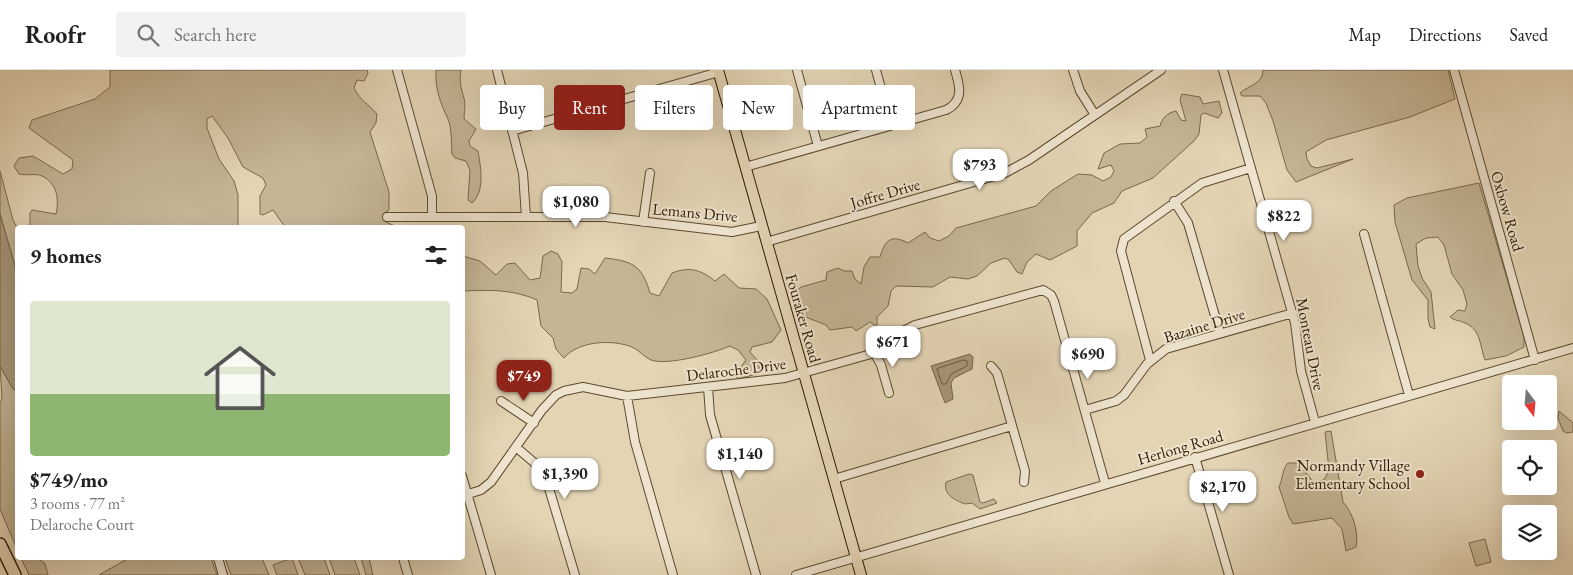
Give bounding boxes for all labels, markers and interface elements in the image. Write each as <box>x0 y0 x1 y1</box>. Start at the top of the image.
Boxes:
search box <box>116 12 466 57</box>
text: Roofr <box>25 19 86 50</box>
icon: search <box>134 21 162 49</box>
text: Search here <box>174 22 256 47</box>
text: Map <box>1349 23 1381 46</box>
text: Directions <box>1409 23 1481 46</box>
text: Saved <box>1509 23 1548 46</box>
chip: Buy <box>480 85 544 130</box>
chip: Rent <box>554 85 625 130</box>
chip: Filters <box>635 85 713 130</box>
chip: New <box>723 85 793 130</box>
chip: Apartment <box>803 85 915 130</box>
pin: $793 <box>950 148 1010 191</box>
text: $793 <box>964 154 996 175</box>
street label: Oxbow Road <box>1486 169 1529 255</box>
street label: Joffre Drive <box>846 174 922 214</box>
pin: $1,080 <box>535 186 617 228</box>
text: $1,080 <box>553 191 599 212</box>
street label: Lemans Drive <box>651 198 738 227</box>
pin: $822 <box>1254 200 1314 242</box>
text: $822 <box>1268 205 1300 226</box>
icon: filters <box>422 241 450 269</box>
text: 9 homes <box>30 242 102 269</box>
street label: Fouraker Road <box>781 271 826 366</box>
street label: Monteau Drive <box>1291 296 1330 392</box>
street label: Bazaine Drive <box>1161 303 1247 348</box>
pin: $671 <box>863 326 923 368</box>
text: $671 <box>877 331 909 352</box>
icon: home <box>195 333 285 423</box>
pin: $690 <box>1058 338 1118 380</box>
text: $690 <box>1072 343 1104 364</box>
street label: Delaroche Drive <box>685 353 787 386</box>
pin: $749 <box>494 360 554 402</box>
text: $749 <box>508 365 540 386</box>
north arrow <box>1502 375 1558 430</box>
map controls <box>1502 375 1557 560</box>
street label: Herlong Road <box>1135 425 1226 470</box>
pin: $1,140 <box>699 438 781 480</box>
button: locate <box>1502 440 1557 495</box>
text: $1,140 <box>717 443 763 464</box>
place label: Normandy Village Elementary School <box>1295 455 1410 494</box>
pin: $1,390 <box>524 458 606 500</box>
text: $1,390 <box>542 463 588 484</box>
text: $749/mo <box>30 466 108 493</box>
marker: Normandy Village Elementary School <box>1414 468 1426 480</box>
pin: $2,170 <box>1182 470 1264 513</box>
text: $2,170 <box>1200 476 1246 497</box>
text: 3 rooms · 77 m² <box>30 493 125 514</box>
button: layers <box>1502 505 1557 560</box>
text: Delaroche Court <box>30 514 134 535</box>

